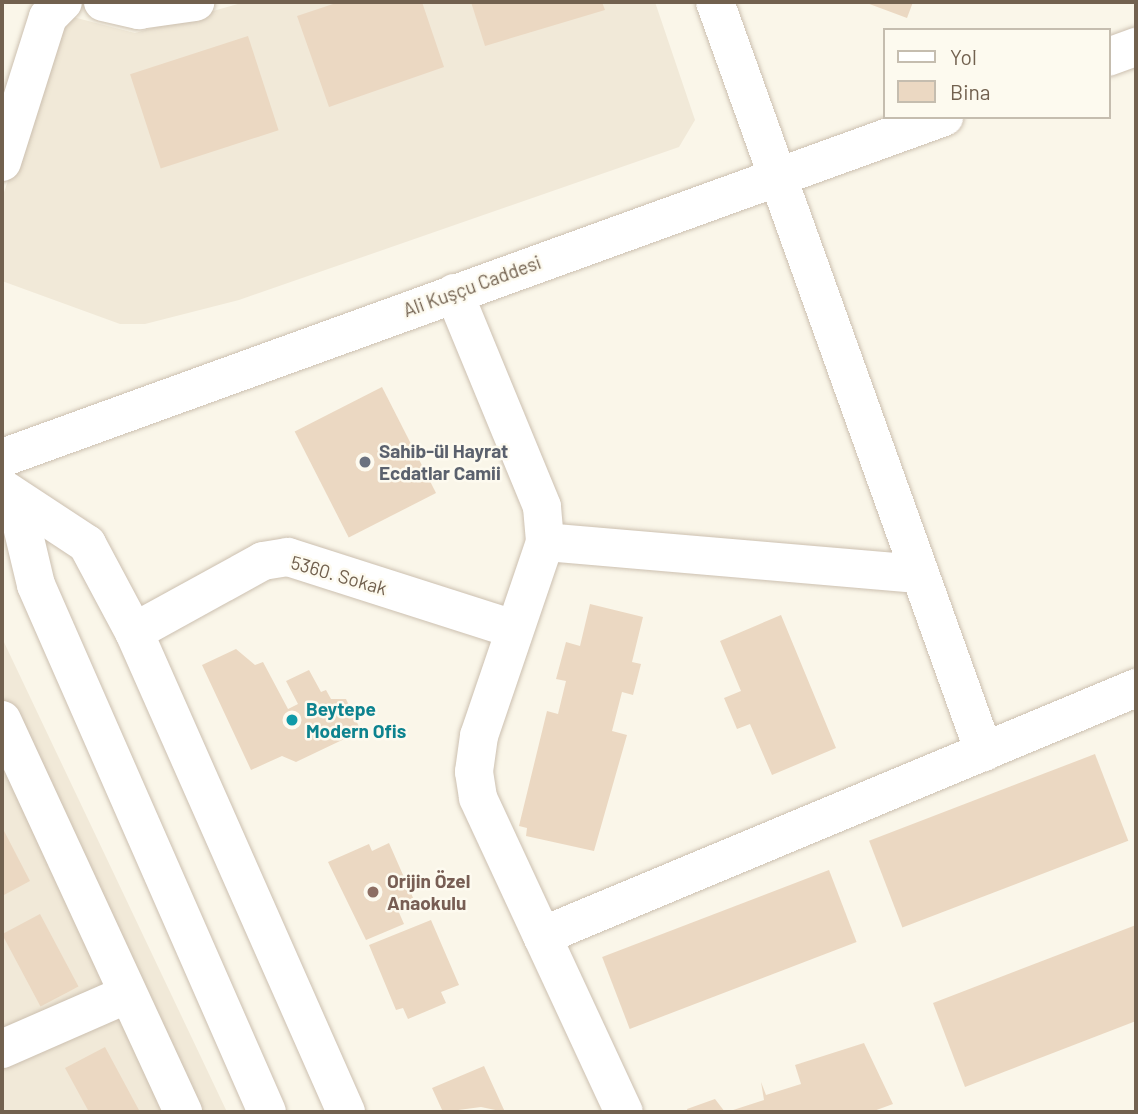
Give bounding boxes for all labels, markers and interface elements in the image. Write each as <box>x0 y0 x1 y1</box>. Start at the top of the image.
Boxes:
legend <box>883 28 1110 119</box>
text: Yol <box>950 44 977 69</box>
text: Bina <box>950 79 991 104</box>
street label: Ali Kuşçu Caddesi <box>400 250 544 322</box>
place label: Sahib-ül Hayrat Ecdatlar Camii <box>379 440 508 484</box>
marker: Sahib-ül Hayrat Ecdatlar Camii <box>357 454 373 470</box>
street label: 5360. Sokak <box>288 550 390 600</box>
place label: Beytepe Modern Ofis <box>306 698 406 742</box>
marker: Beytepe Modern Ofis <box>284 712 300 728</box>
place label: Orijin Özel Anaokulu <box>387 870 470 914</box>
marker: Orijin Özel Anaokulu <box>365 884 381 900</box>

